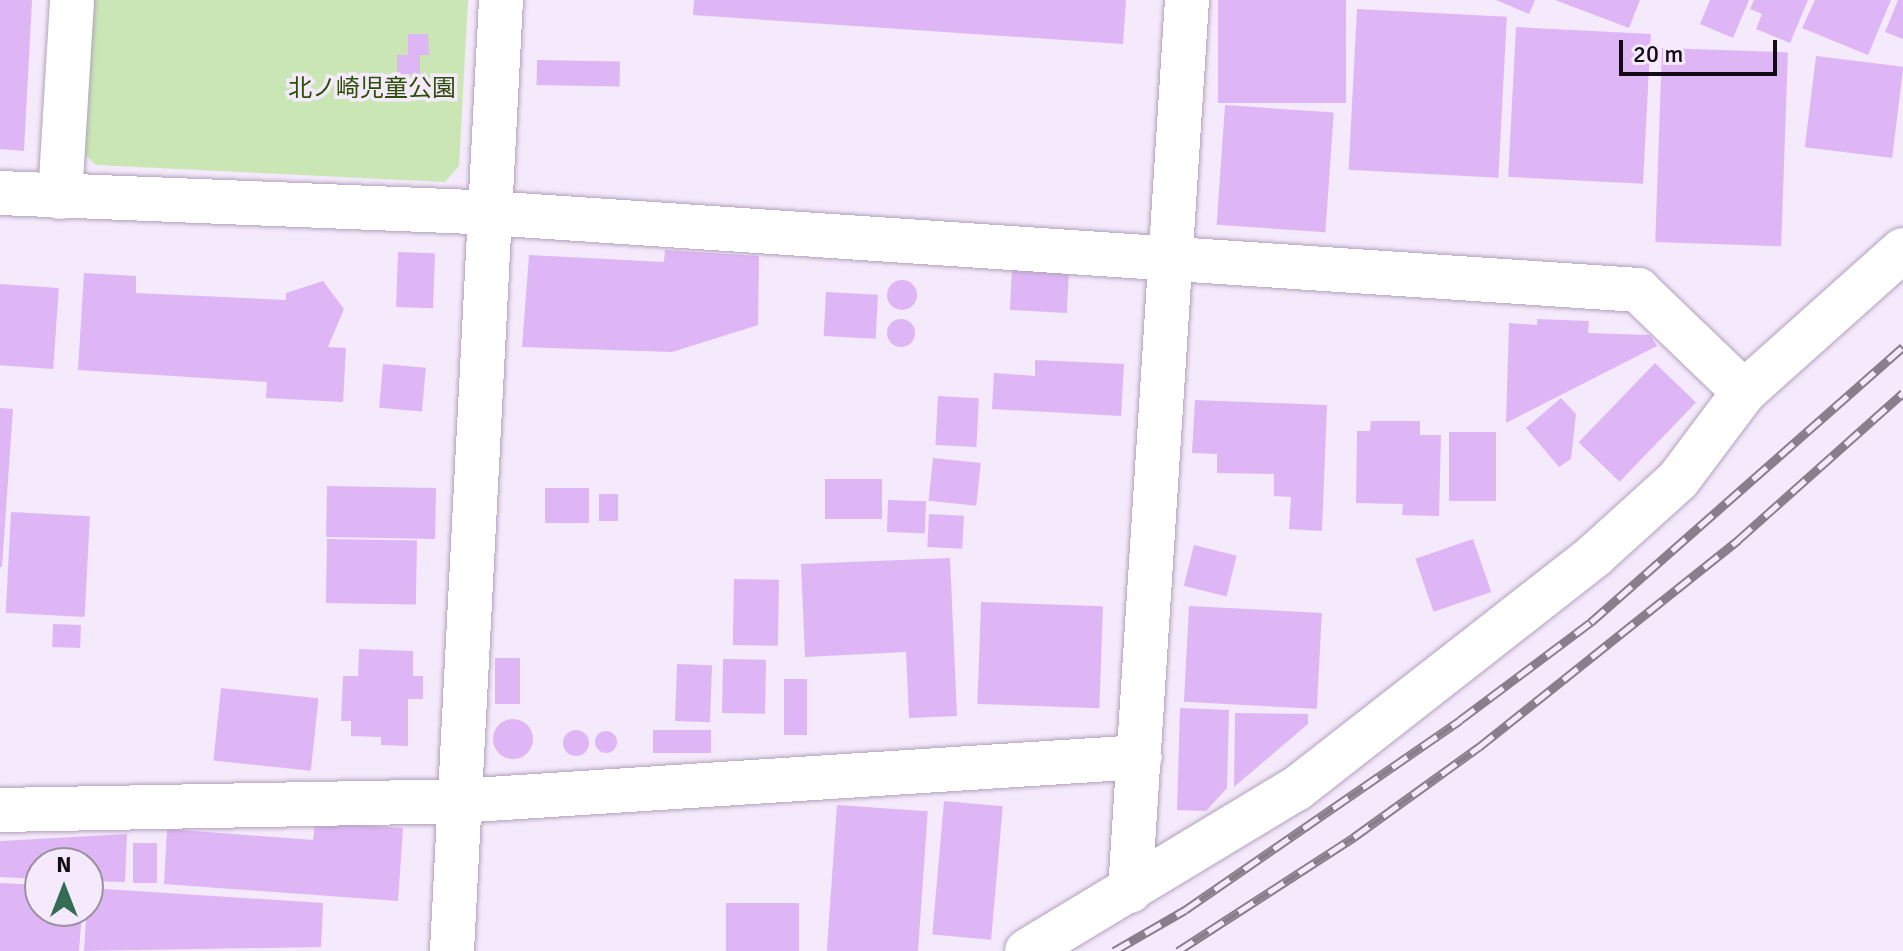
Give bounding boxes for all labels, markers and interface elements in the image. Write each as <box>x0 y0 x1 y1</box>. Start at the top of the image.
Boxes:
scale bar <box>1623 24 1781 74</box>
text: 20 m <box>1633 39 1683 69</box>
park label: 北ノ崎児童公園 <box>288 75 456 103</box>
north arrow <box>24 847 104 927</box>
text: N <box>56 851 72 878</box>

